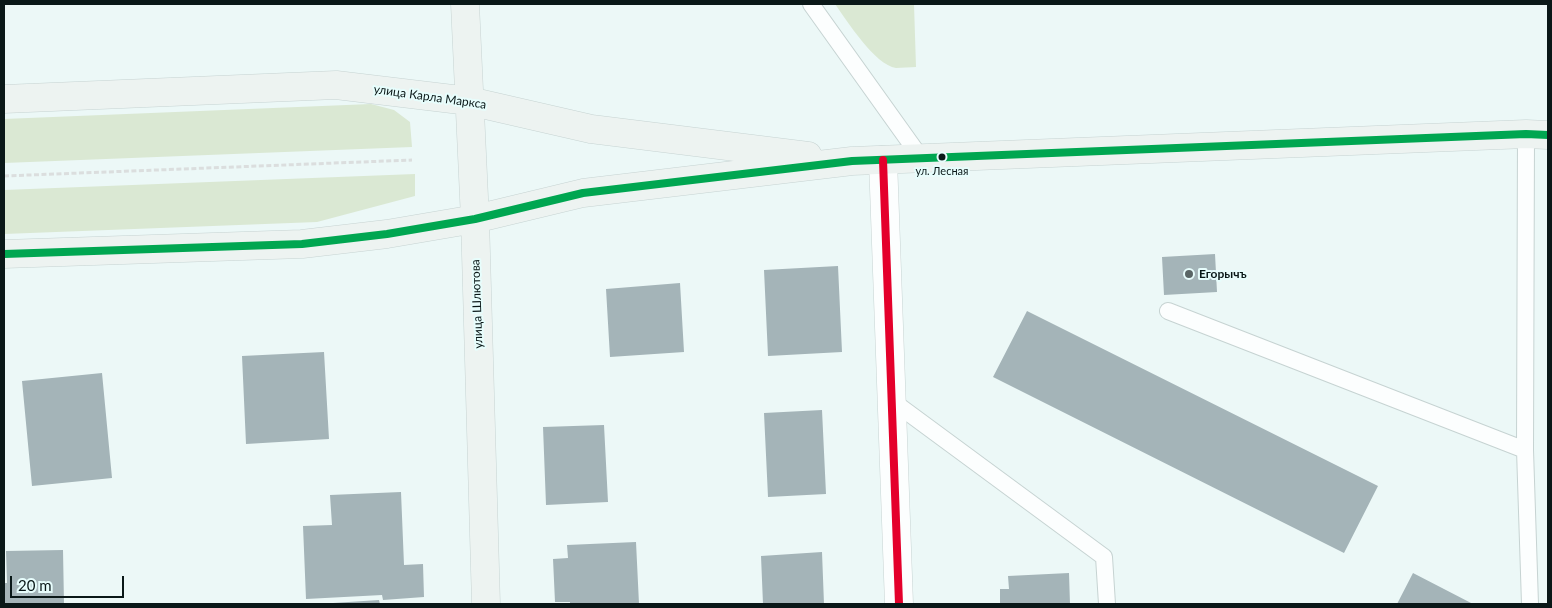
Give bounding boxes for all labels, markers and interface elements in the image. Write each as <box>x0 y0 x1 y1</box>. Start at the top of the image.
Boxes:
street label: улица Карла Маркса <box>373 82 487 112</box>
marker: ул. Лесная <box>937 152 947 162</box>
place label: ул. Лесная <box>916 164 968 178</box>
street label: улица Шлютова <box>468 259 486 349</box>
place label: Егорычъ <box>1199 267 1247 281</box>
marker: Егорычъ <box>1183 268 1195 280</box>
scale bar <box>12 566 126 598</box>
text: 20 m <box>18 576 52 594</box>

